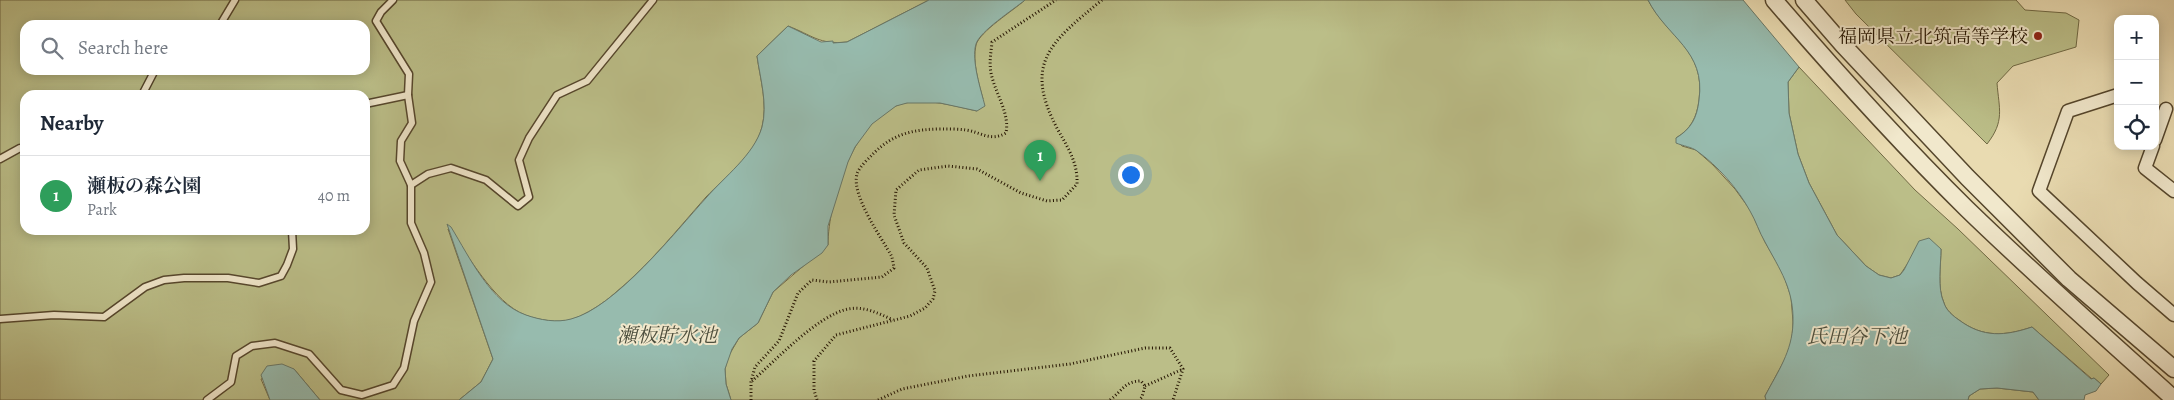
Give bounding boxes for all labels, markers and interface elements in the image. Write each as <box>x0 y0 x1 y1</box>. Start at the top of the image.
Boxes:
map controls <box>2114 15 2159 150</box>
button: + <box>2114 15 2159 60</box>
search box <box>20 20 370 75</box>
place label: 福岡県立北筑高等学校 <box>1838 24 2028 50</box>
marker: 福岡県立北筑高等学校 <box>2032 30 2044 42</box>
icon: search <box>38 34 66 62</box>
text: Search here <box>78 35 168 61</box>
button: − <box>2114 60 2159 105</box>
button: locate <box>2114 105 2159 150</box>
text: Nearby <box>40 109 103 137</box>
pin: 1 <box>1024 140 1056 181</box>
your location <box>1118 162 1144 188</box>
text: 瀬板の森公園 <box>87 173 201 199</box>
text: 1 <box>53 185 59 207</box>
text: 40 m <box>318 185 350 207</box>
text: Park <box>87 199 117 221</box>
water label: 瀬板貯水池 <box>617 322 719 349</box>
water label: 氏田谷下池 <box>1807 323 1909 350</box>

